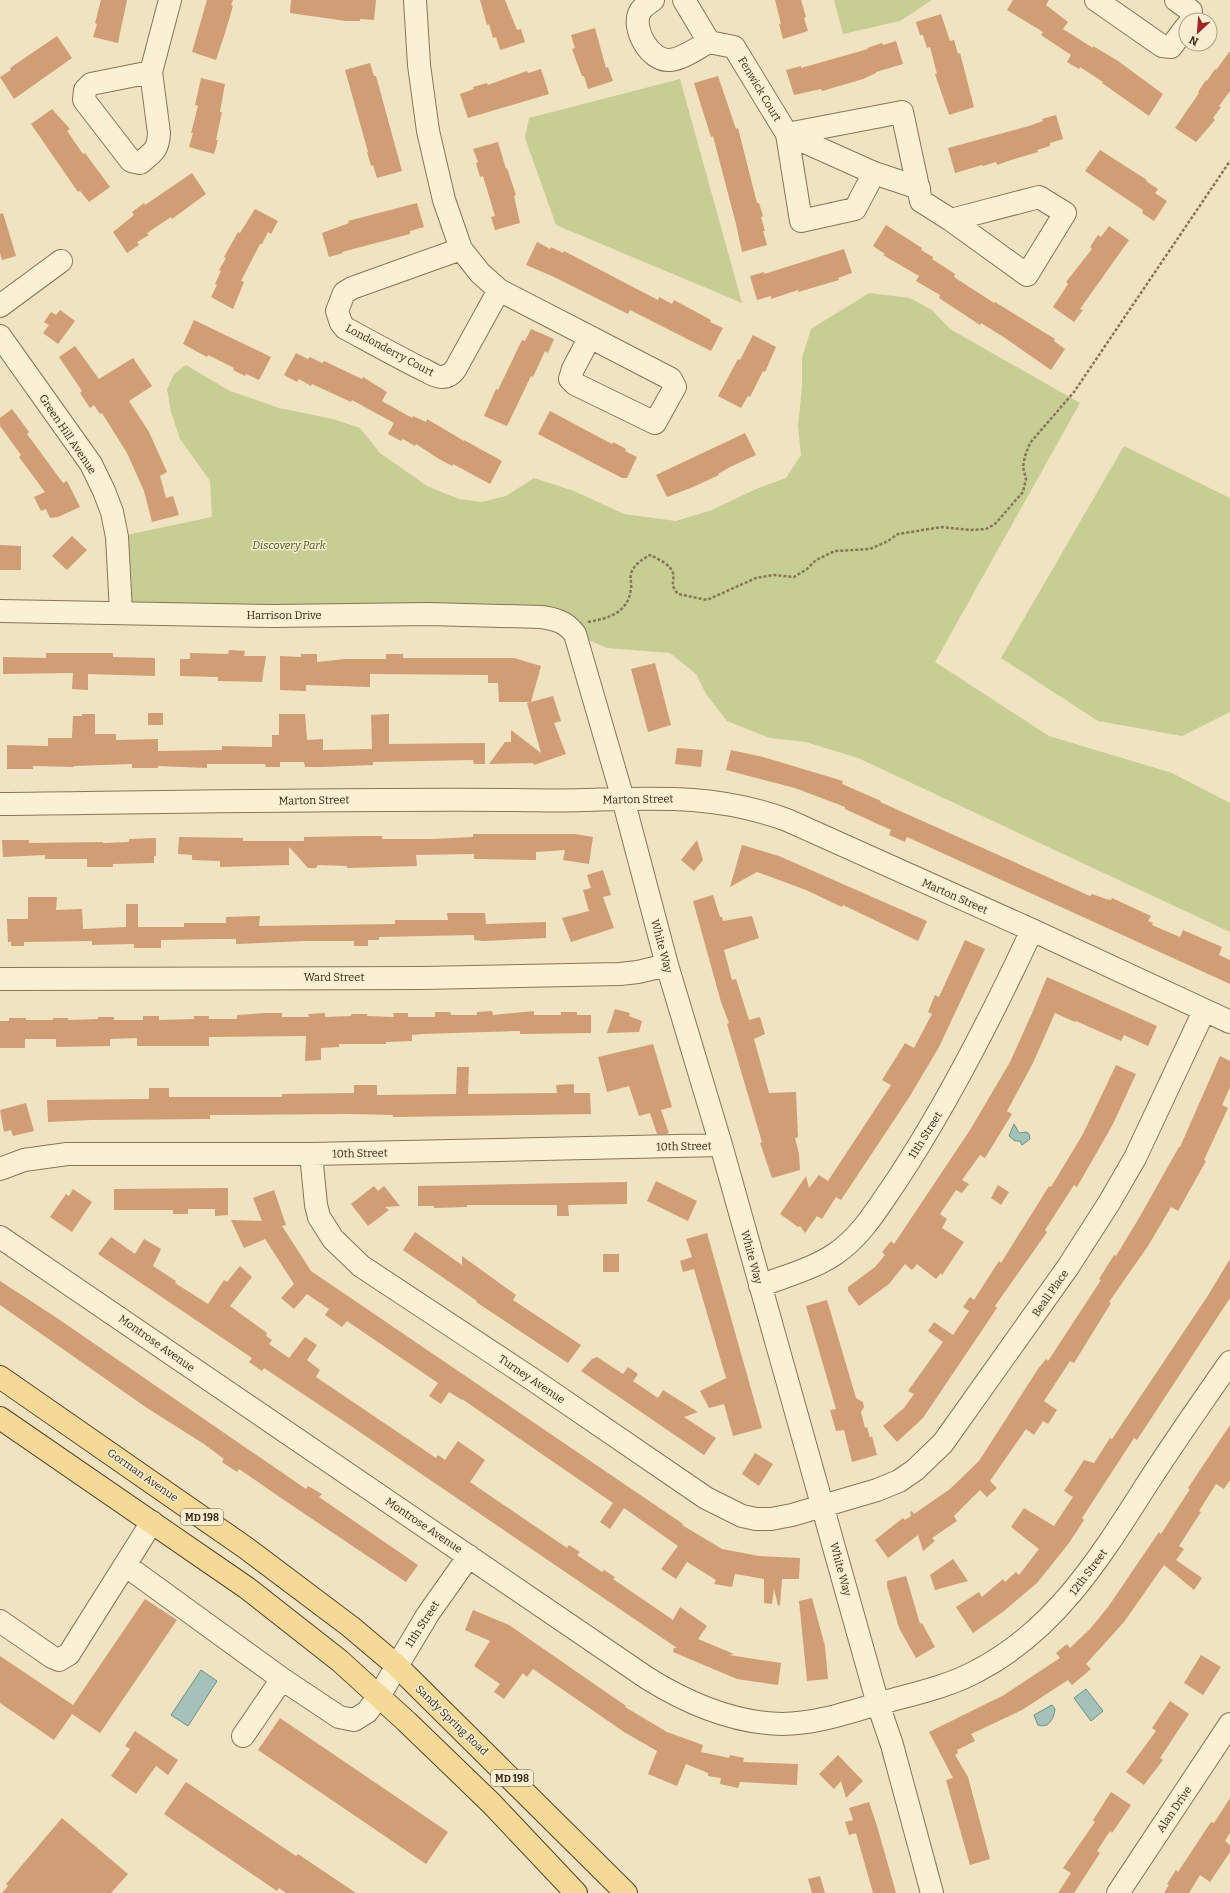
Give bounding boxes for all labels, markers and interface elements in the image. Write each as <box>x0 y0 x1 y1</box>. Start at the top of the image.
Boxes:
north arrow <box>1178 12 1218 52</box>
text: N <box>1187 33 1201 48</box>
street label: Fenwick Court <box>735 55 784 124</box>
street label: Londonderry Court <box>343 322 436 379</box>
street label: Green Hill Avenue <box>36 392 99 477</box>
park label: Discovery Park <box>252 539 327 552</box>
street label: Harrison Drive <box>246 609 322 622</box>
street label: Marton Street <box>602 792 674 807</box>
street label: Marton Street <box>278 793 350 808</box>
street label: Marton Street <box>920 876 990 917</box>
street label: White Way <box>648 918 675 975</box>
street label: Ward Street <box>304 971 364 984</box>
street label: 11th Street <box>906 1109 945 1161</box>
street label: 10th Street <box>656 1140 712 1153</box>
street label: 10th Street <box>332 1147 388 1160</box>
street label: White Way <box>738 1229 765 1286</box>
street label: Beall Place <box>1029 1267 1071 1319</box>
street label: Montrose Avenue <box>116 1312 197 1375</box>
street label: Turney Avenue <box>496 1352 567 1406</box>
street label: Gorman Avenue <box>105 1446 181 1505</box>
street label: Montrose Avenue <box>383 1495 465 1556</box>
road number: MD 198 <box>181 1509 223 1525</box>
street label: White Way <box>827 1541 854 1598</box>
street label: 12th Street <box>1067 1547 1110 1598</box>
street label: 11th Street <box>403 1599 442 1650</box>
street label: Sandy Spring Road <box>413 1682 491 1759</box>
road number: MD 198 <box>491 1770 533 1786</box>
street label: Alan Drive <box>1154 1784 1195 1835</box>

